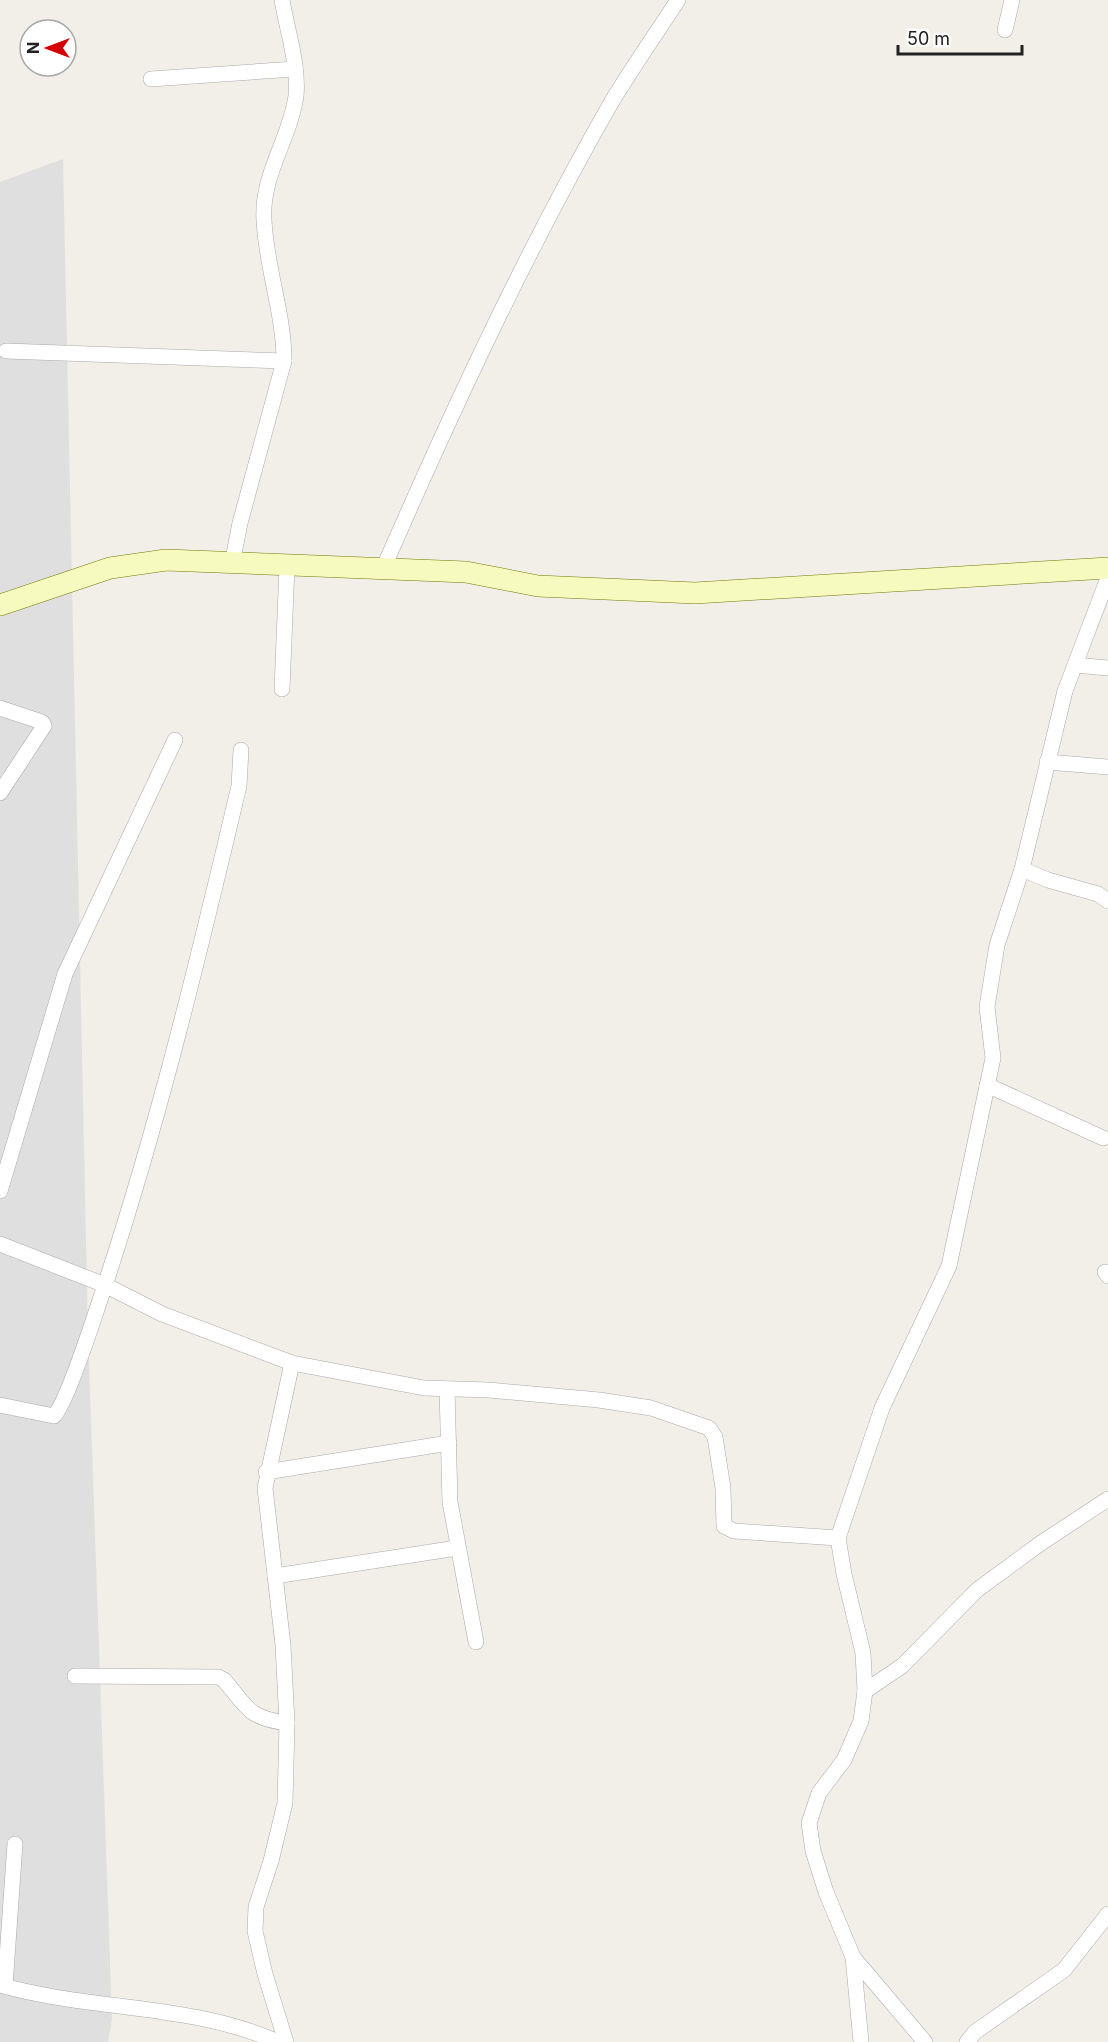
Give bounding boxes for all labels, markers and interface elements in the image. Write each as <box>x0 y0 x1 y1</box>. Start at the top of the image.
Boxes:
north arrow <box>18 18 78 78</box>
scale bar <box>898 18 1022 56</box>
text: 50 m <box>907 28 950 49</box>
text: N <box>23 42 43 54</box>

